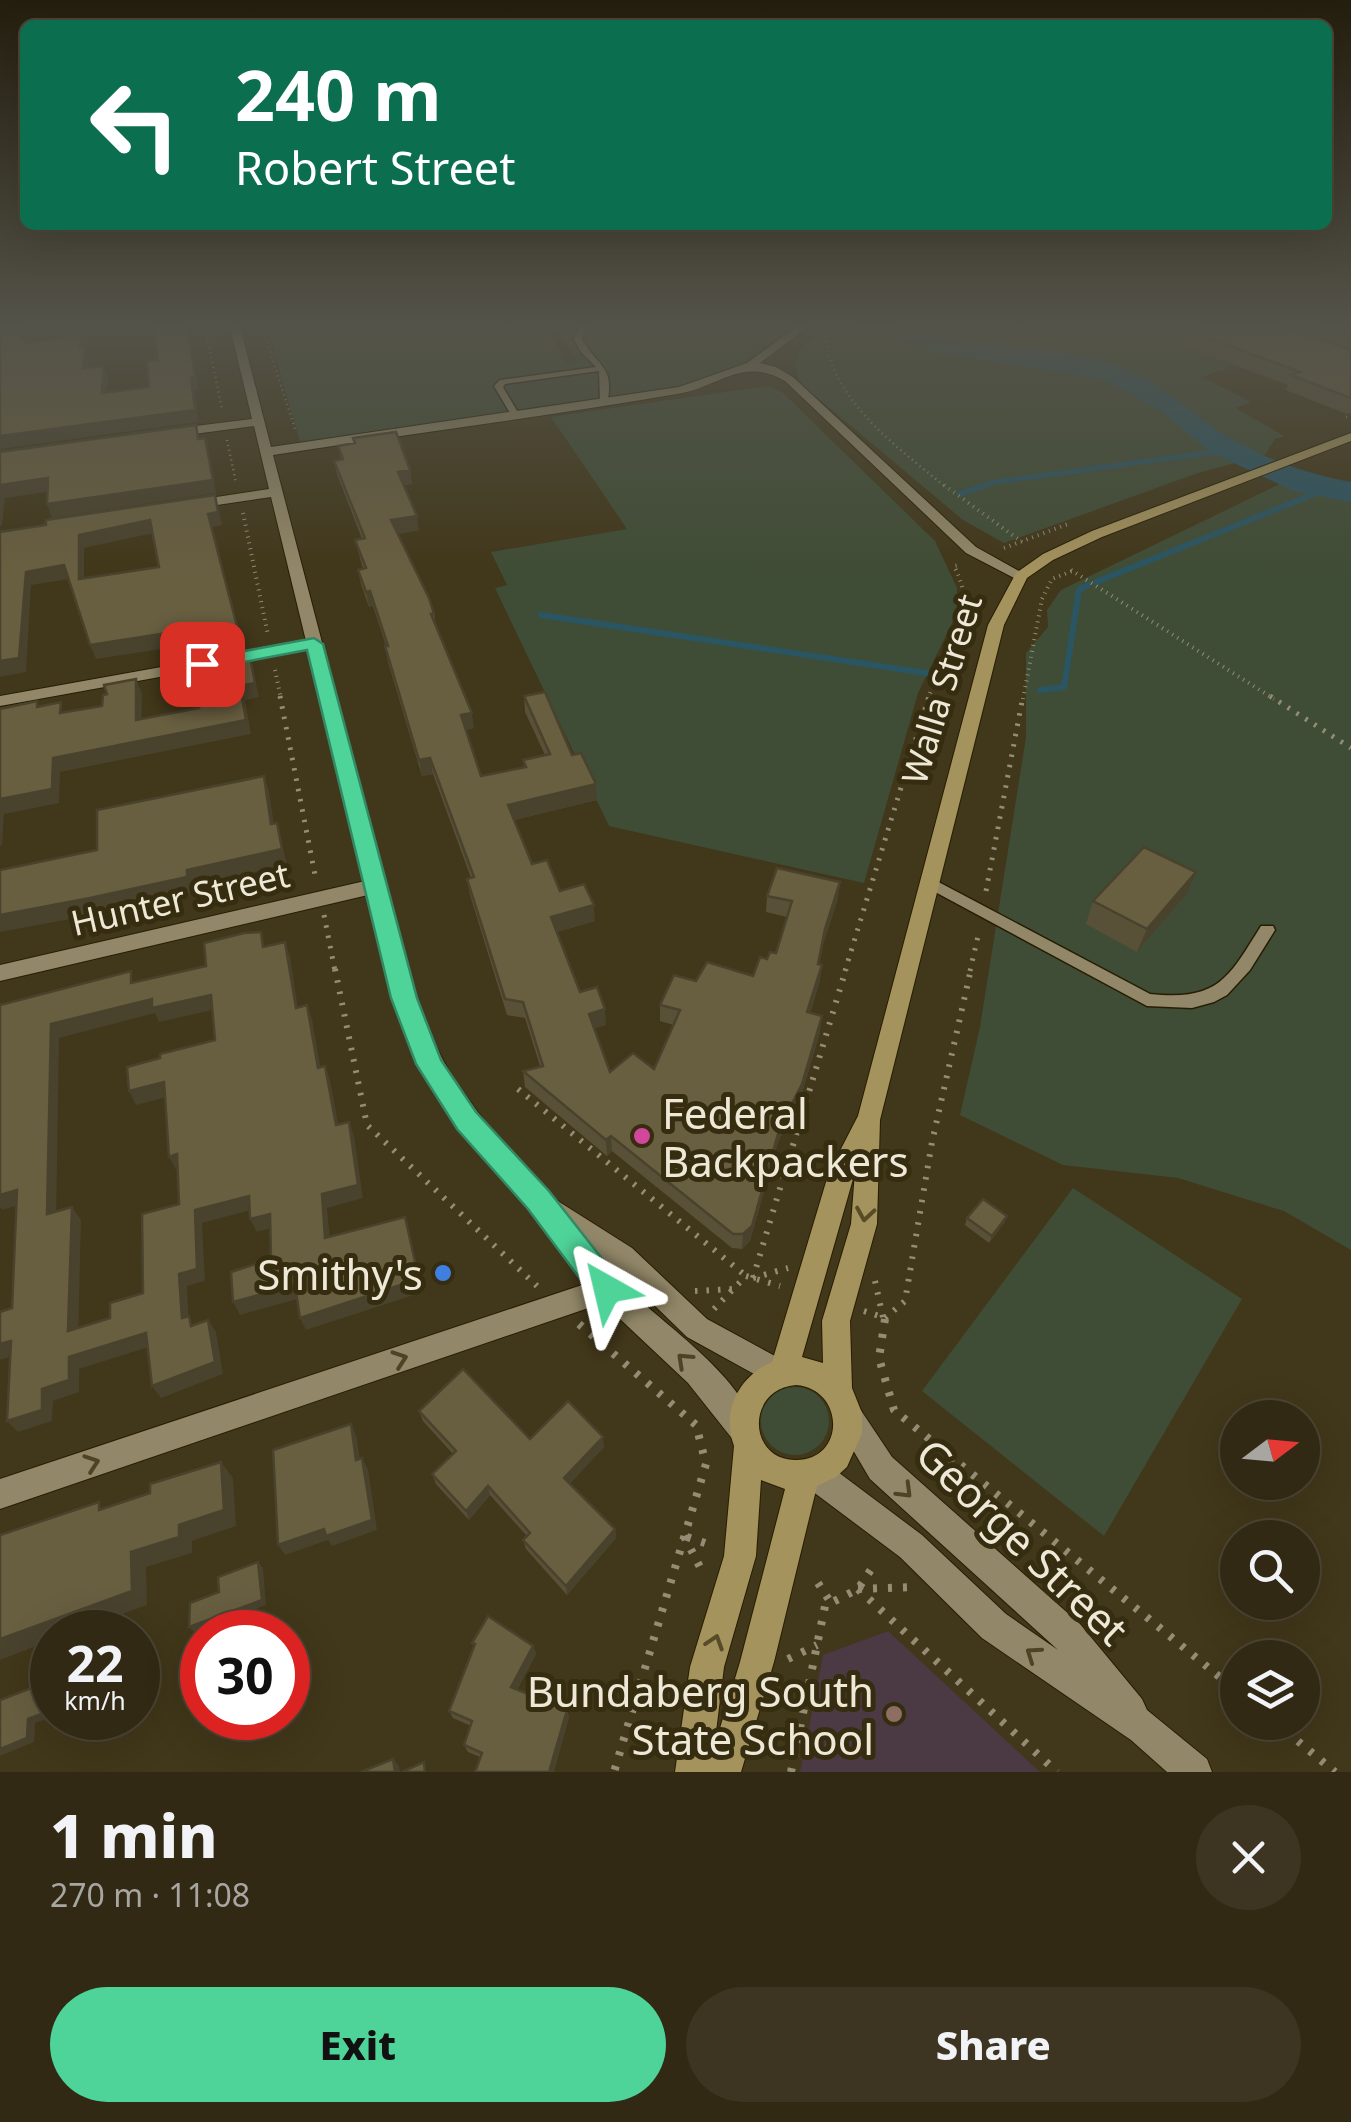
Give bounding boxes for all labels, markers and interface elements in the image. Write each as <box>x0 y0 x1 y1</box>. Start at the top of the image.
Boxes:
text: 240 m <box>235 46 442 142</box>
icon: left <box>70 60 200 190</box>
text: Robert Street <box>235 137 515 198</box>
street label: Walla Street <box>890 588 992 790</box>
pin <box>160 622 245 707</box>
icon: arrive <box>175 637 230 692</box>
street label: Hunter Street <box>66 850 294 946</box>
place label: Federal Backpackers <box>662 1084 909 1189</box>
marker: Federal Backpackers <box>631 1125 653 1147</box>
one-way arrow <box>855 1206 876 1223</box>
position arrow <box>555 1237 659 1341</box>
place label: Smithy's <box>257 1245 423 1302</box>
marker: Smithy's <box>432 1262 454 1284</box>
one-way arrow <box>391 1350 408 1370</box>
one-way arrow <box>677 1353 695 1371</box>
north arrow <box>1220 1400 1320 1500</box>
map controls <box>1220 1400 1320 1740</box>
street label: George Street <box>905 1425 1141 1657</box>
one-way arrow <box>83 1454 100 1474</box>
one-way arrow <box>893 1480 911 1498</box>
button: search <box>1220 1520 1320 1620</box>
speed limit sign: 30 <box>180 1610 310 1740</box>
text: 22 <box>66 1629 124 1697</box>
one-way arrow <box>703 1634 723 1651</box>
button: layers <box>1220 1640 1320 1740</box>
one-way arrow <box>1026 1648 1045 1666</box>
place label: Bundaberg South State School <box>527 1662 874 1767</box>
text: km/h <box>64 1683 126 1717</box>
marker: Bundaberg South State School <box>883 1703 905 1725</box>
text: 1 min <box>50 1794 218 1876</box>
button: close <box>1196 1805 1301 1910</box>
text: 270 m · 11:08 <box>50 1873 250 1916</box>
button: Exit <box>50 1987 666 2102</box>
button: Share <box>686 1987 1301 2102</box>

